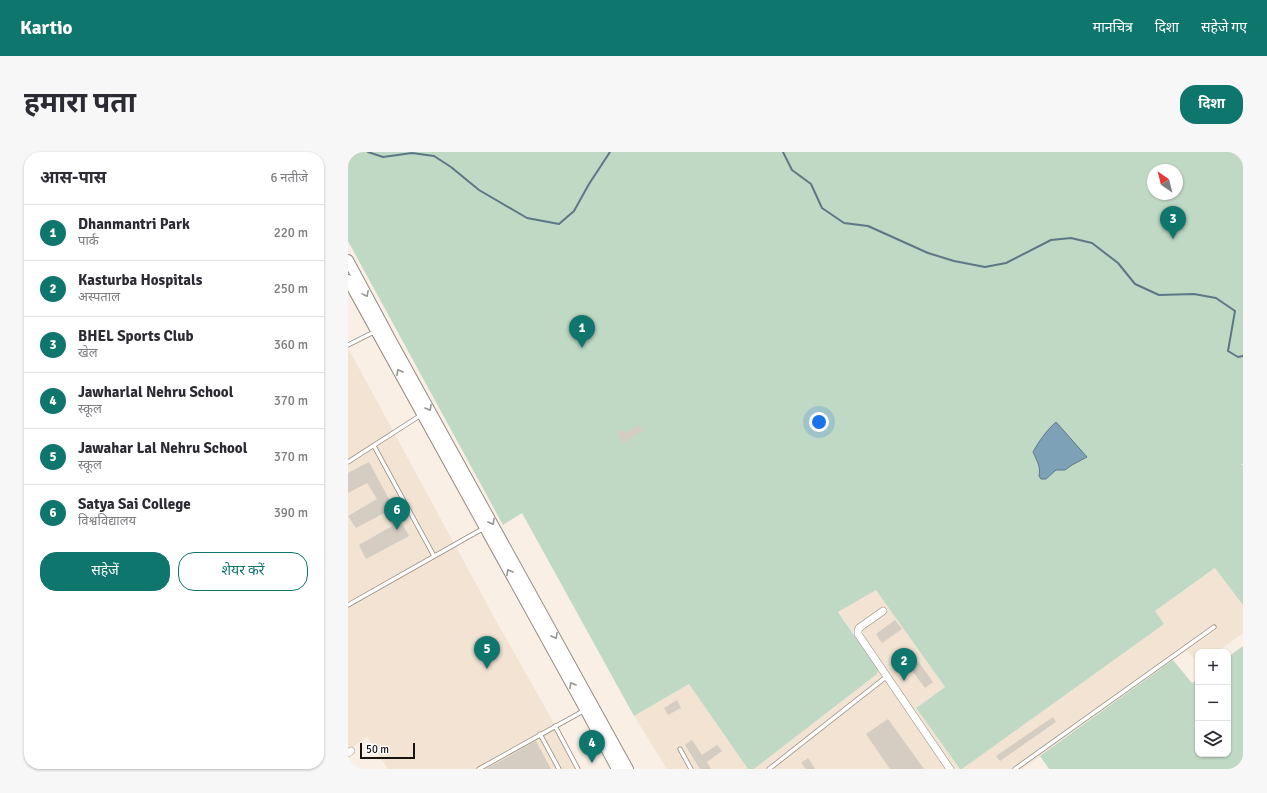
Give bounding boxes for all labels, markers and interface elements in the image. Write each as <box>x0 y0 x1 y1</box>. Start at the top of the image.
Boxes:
text: Kartio <box>20 16 73 40</box>
text: मानचित्र <box>1093 19 1133 36</box>
text: दिशा <box>1155 19 1179 36</box>
text: सहेजे गए <box>1201 19 1247 36</box>
button: दिशा <box>1180 85 1243 124</box>
text: हमारा पता <box>24 86 136 120</box>
north arrow <box>1147 164 1183 200</box>
text: आस-पास <box>40 167 106 188</box>
text: 6 नतीजे <box>270 170 308 186</box>
pin: 3 <box>1160 206 1186 239</box>
text: Dhanmantri Park <box>78 215 190 233</box>
text: 1 <box>49 225 57 241</box>
text: 220 m <box>274 225 308 241</box>
text: पार्क <box>78 233 99 249</box>
text: Kasturba Hospitals <box>78 271 202 289</box>
text: 2 <box>49 281 57 297</box>
text: 250 m <box>274 281 308 297</box>
text: अस्पताल <box>78 289 120 305</box>
one-way arrow <box>362 290 369 298</box>
pin: 1 <box>569 315 595 348</box>
text: BHEL Sports Club <box>78 327 193 345</box>
text: 3 <box>49 337 57 353</box>
text: 360 m <box>274 337 308 353</box>
text: खेल <box>78 345 97 361</box>
one-way arrow <box>396 369 403 376</box>
text: Jawharlal Nehru School <box>78 383 233 401</box>
text: 4 <box>49 393 57 409</box>
text: 370 m <box>274 393 308 409</box>
text: स्कूल <box>78 401 102 417</box>
one-way arrow <box>424 404 431 412</box>
your location <box>809 412 829 432</box>
text: Jawahar Lal Nehru School <box>78 439 247 457</box>
text: 5 <box>49 449 57 465</box>
text: 370 m <box>274 449 308 465</box>
text: स्कूल <box>78 457 102 473</box>
text: Satya Sai College <box>78 495 191 513</box>
pin: 6 <box>384 497 410 530</box>
text: 6 <box>49 505 57 521</box>
text: 390 m <box>274 505 308 521</box>
text: विश्वविद्यालय <box>78 513 136 529</box>
one-way arrow <box>487 518 494 525</box>
button: सहेजें <box>40 552 170 591</box>
button: शेयर करें <box>178 552 308 591</box>
one-way arrow <box>506 568 513 576</box>
one-way arrow <box>550 632 557 639</box>
pin: 5 <box>474 636 500 669</box>
pin: 2 <box>891 648 917 681</box>
map controls <box>1195 649 1231 757</box>
button: + <box>1195 649 1231 685</box>
one-way arrow <box>569 682 576 689</box>
button: − <box>1195 685 1231 721</box>
button: layers <box>1195 721 1231 757</box>
pin: 4 <box>579 730 605 763</box>
scale bar <box>360 741 415 760</box>
text: 50 m <box>366 743 389 756</box>

